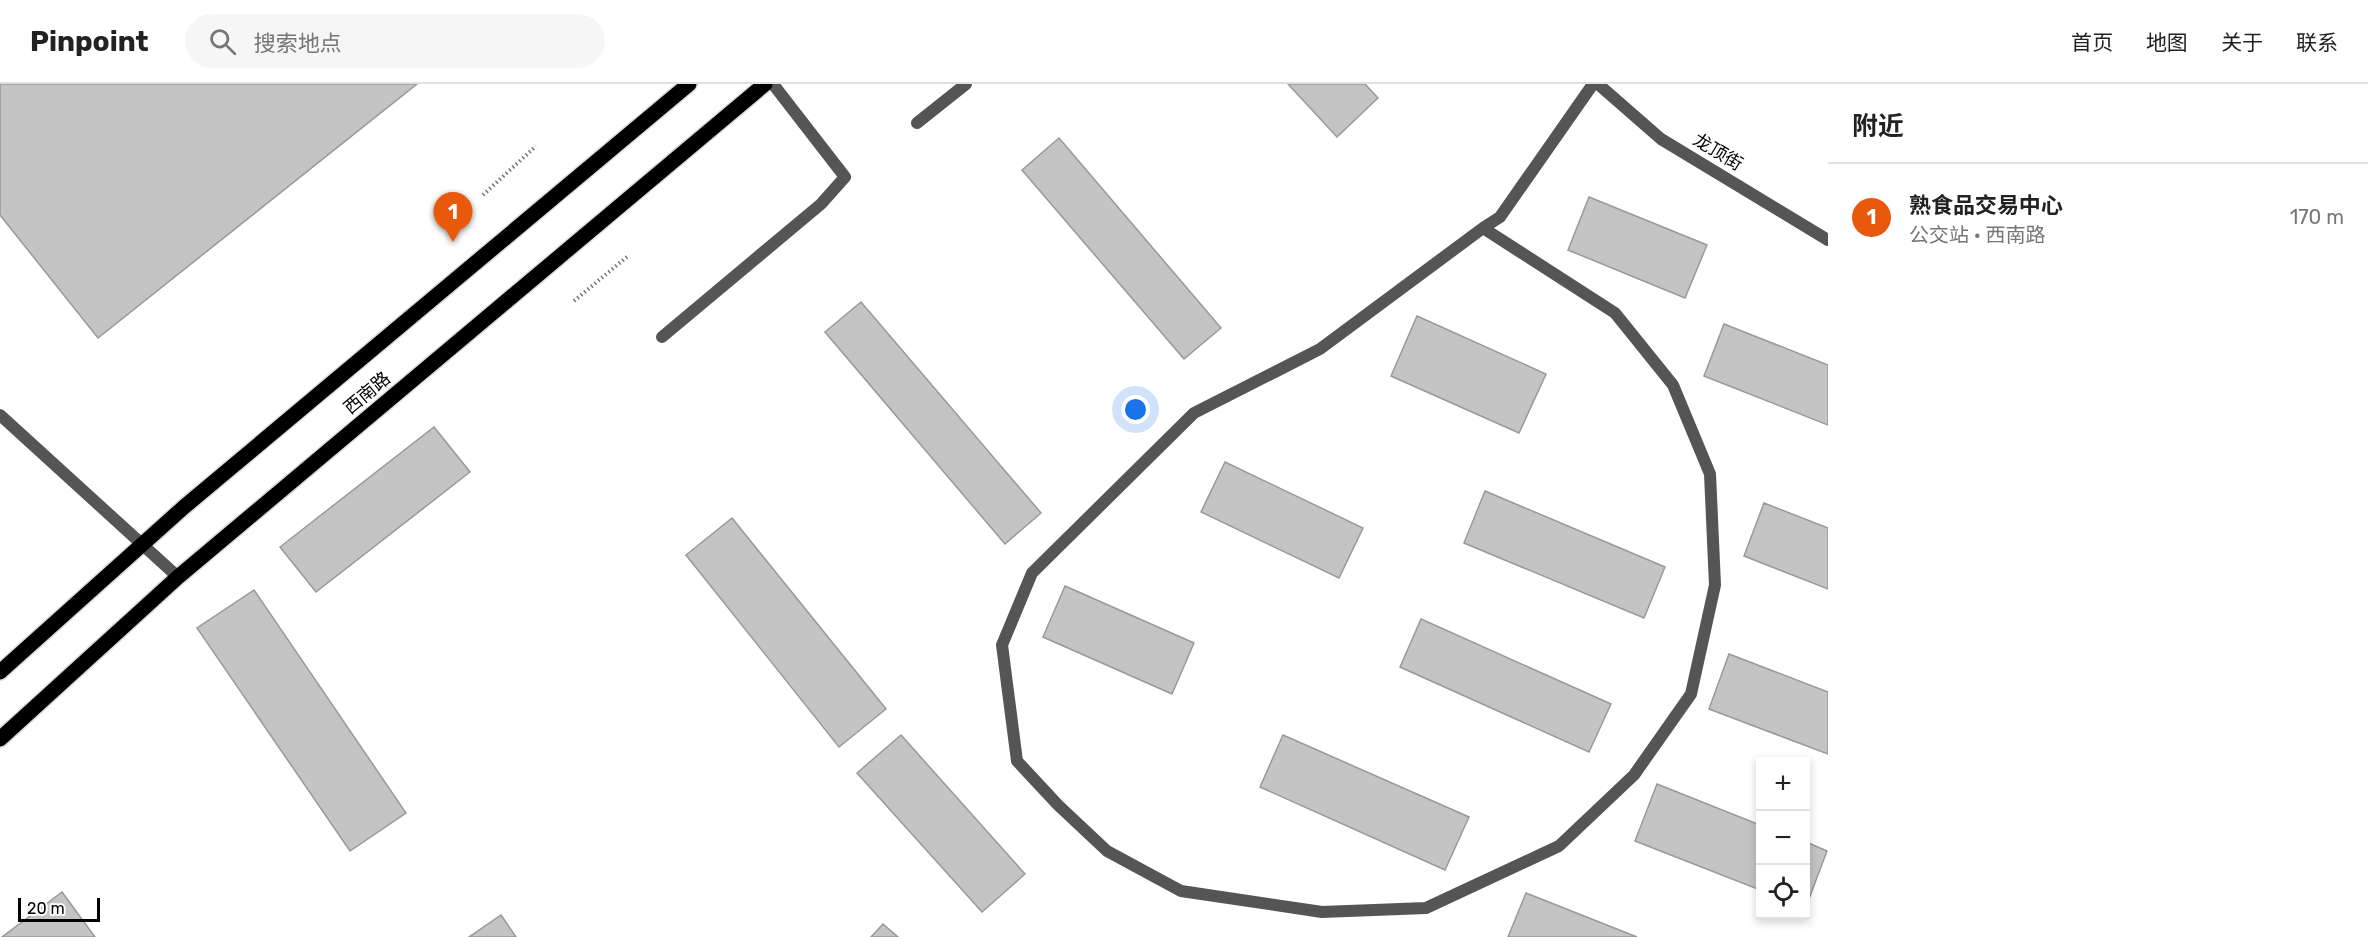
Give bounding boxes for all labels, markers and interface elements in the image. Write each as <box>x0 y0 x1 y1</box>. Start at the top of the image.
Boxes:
search box <box>185 14 605 68</box>
text: Pinpoint <box>30 25 149 58</box>
icon: search <box>206 25 239 58</box>
text: 搜索地点 <box>254 30 342 57</box>
text: 首页 <box>2071 30 2113 55</box>
text: 地图 <box>2146 30 2188 55</box>
text: 关于 <box>2221 30 2263 55</box>
text: 联系 <box>2296 30 2338 55</box>
text: 附近 <box>1852 111 1904 142</box>
street label: 龙顶街 <box>1689 129 1747 175</box>
pin: 1 <box>434 192 472 242</box>
text: 熟食品交易中心 <box>1909 192 2063 219</box>
text: 1 <box>1867 205 1876 229</box>
text: 170 m <box>2290 205 2344 229</box>
text: 公交站 · 西南路 <box>1909 223 2045 247</box>
street label: 西南路 <box>339 367 395 419</box>
your location <box>1121 395 1150 424</box>
map controls <box>1756 757 1810 919</box>
button: + <box>1756 757 1810 811</box>
button: − <box>1756 811 1810 865</box>
button: locate <box>1756 865 1810 919</box>
scale bar <box>18 895 100 922</box>
text: 20 m <box>27 899 65 918</box>

